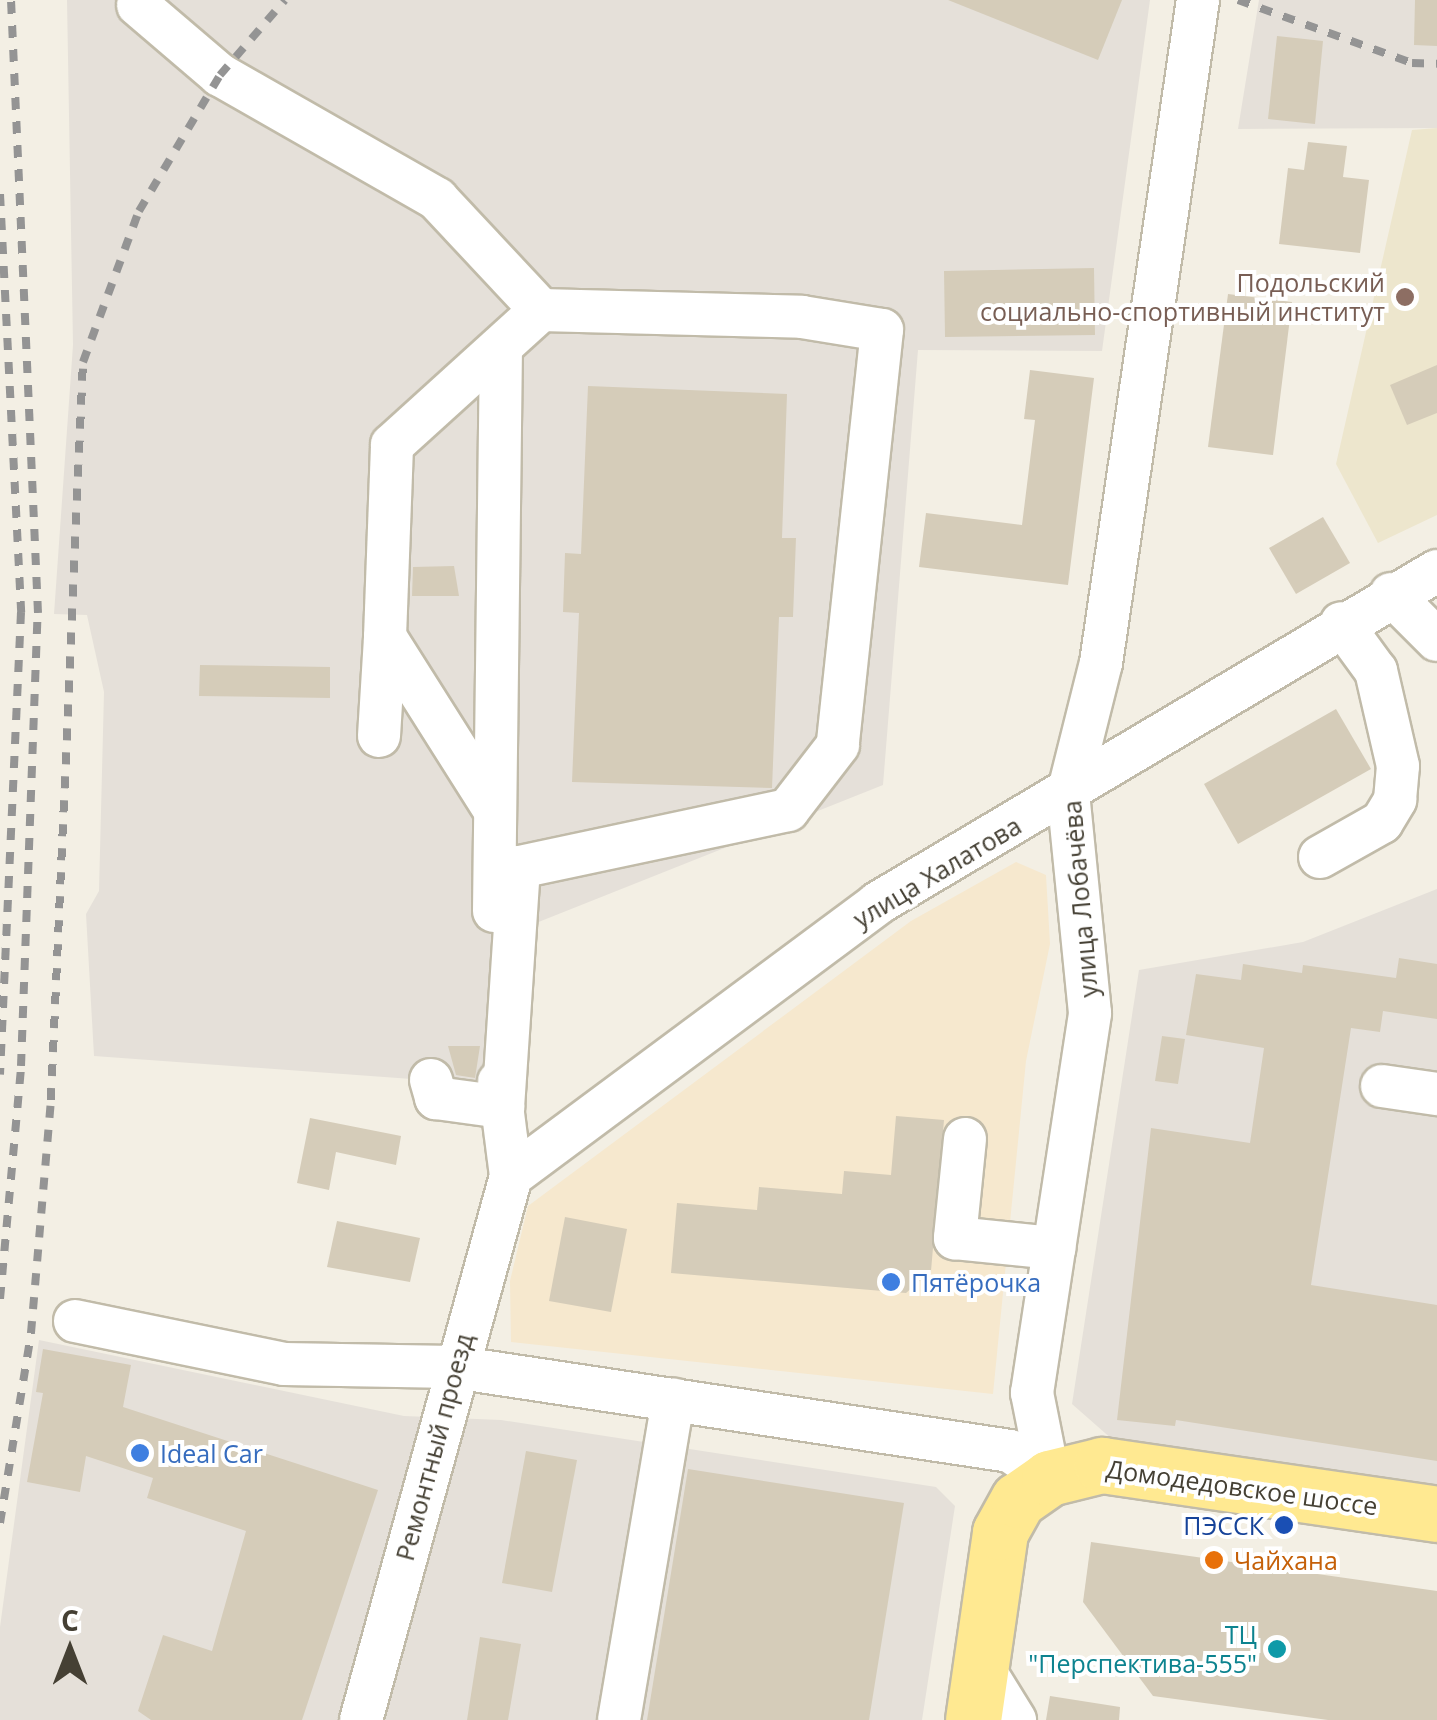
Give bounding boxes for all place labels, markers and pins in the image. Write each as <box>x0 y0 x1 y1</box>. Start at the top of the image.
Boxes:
place label: Подольский социально-спортивный институт <box>980 268 1385 327</box>
marker: Подольский социально-спортивный институт <box>1394 286 1416 308</box>
place label: Пятёрочка <box>911 1267 1041 1297</box>
marker: Пятёрочка <box>880 1271 902 1293</box>
place label: Ideal Car <box>160 1438 263 1468</box>
marker: Ideal Car <box>129 1442 151 1464</box>
place label: ПЭССК <box>1183 1510 1264 1540</box>
marker: ПЭССК <box>1273 1514 1295 1536</box>
place label: Чайхана <box>1234 1545 1338 1575</box>
marker: Чайхана <box>1203 1549 1225 1571</box>
place label: ТЦ "Перспектива-555" <box>1028 1620 1257 1679</box>
marker: ТЦ "Перспектива-555" <box>1266 1638 1288 1660</box>

